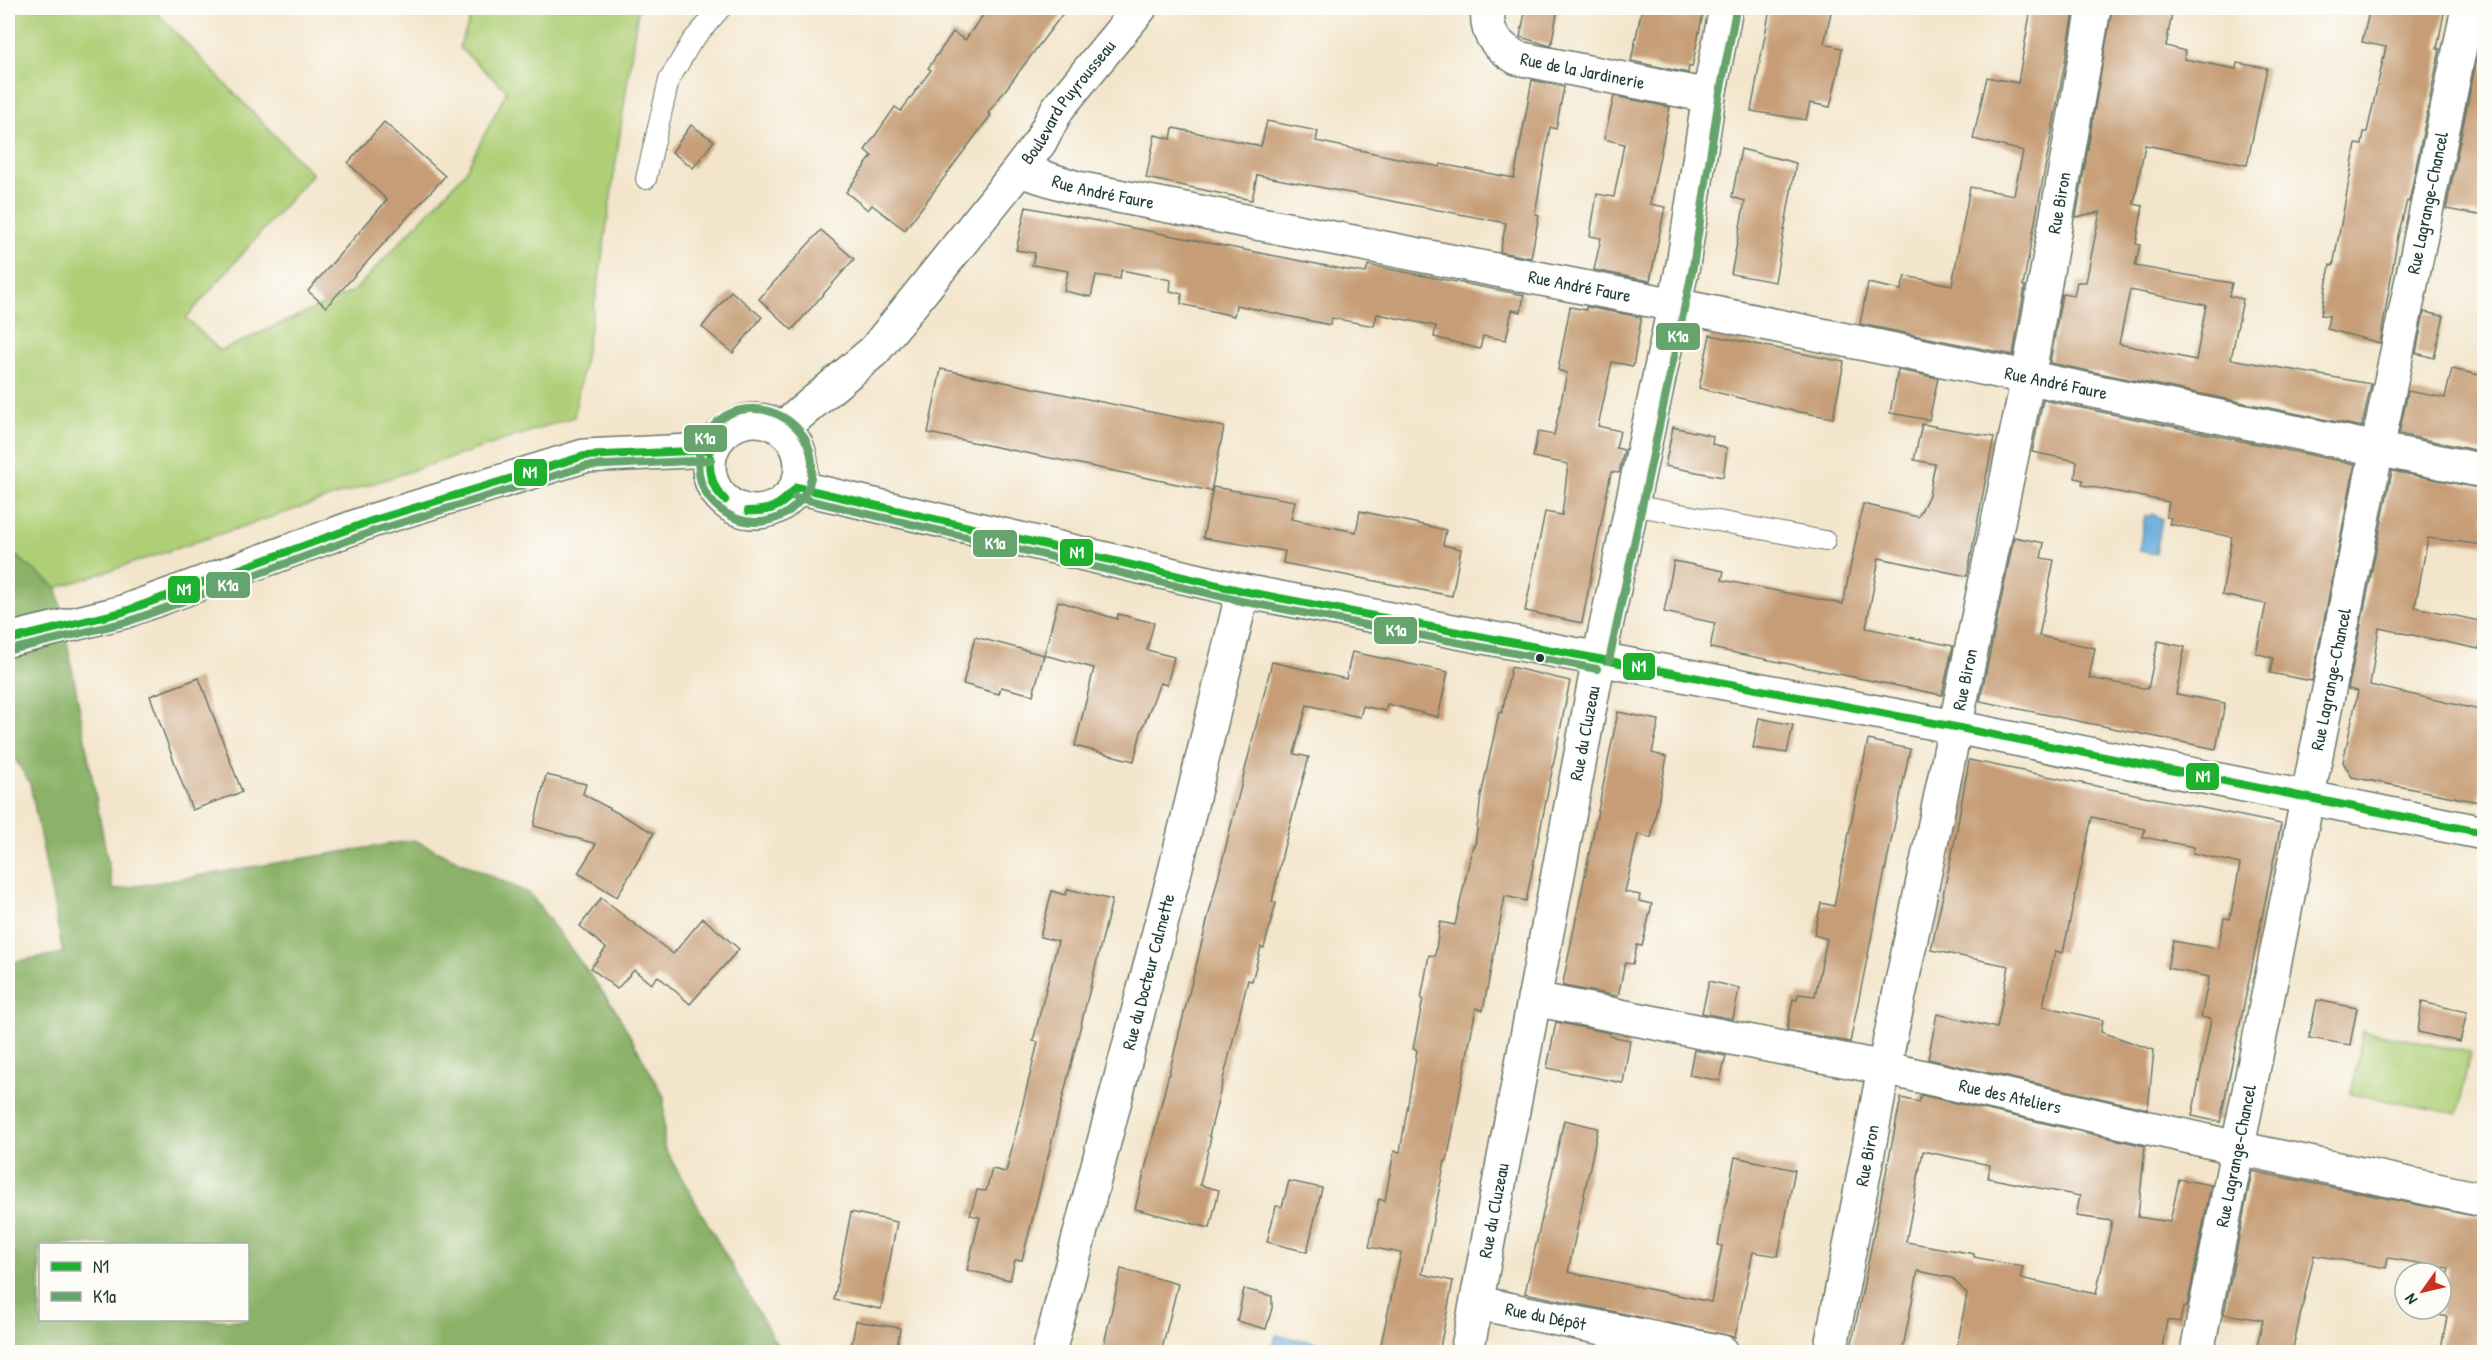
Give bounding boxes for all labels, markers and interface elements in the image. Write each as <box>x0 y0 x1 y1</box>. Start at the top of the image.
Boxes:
street label: Boulevard Puyrousseau <box>1014 34 1121 169</box>
street label: Rue de la Jardinerie <box>1518 46 1647 95</box>
street label: Rue Lagrange-Chancel <box>2400 129 2454 276</box>
street label: Rue André Faure <box>1049 168 1156 215</box>
street label: Rue Biron <box>2041 170 2077 235</box>
street label: Rue André Faure <box>1526 264 1633 308</box>
line badge: K1a <box>1655 322 1701 351</box>
text: K1a <box>1668 325 1689 347</box>
street label: Rue André Faure <box>2003 360 2110 405</box>
line badge: K1a <box>683 424 728 453</box>
text: K1a <box>695 427 716 449</box>
line badge: N1 <box>513 458 548 487</box>
text: N1 <box>523 461 537 483</box>
line badge: K1a <box>972 529 1018 558</box>
text: K1a <box>985 532 1006 554</box>
line badge: N1 <box>1059 538 1094 567</box>
text: N1 <box>1070 541 1084 563</box>
line badge: K1a <box>205 571 251 599</box>
text: K1a <box>218 574 239 596</box>
line badge: N1 <box>167 575 201 604</box>
text: N1 <box>177 578 191 600</box>
street label: Rue Lagrange-Chancel <box>2304 606 2357 753</box>
line badge: K1a <box>1373 616 1418 645</box>
text: K1a <box>1386 619 1407 641</box>
street label: Rue Biron <box>1946 646 1983 712</box>
unlabelled marker <box>1534 652 1546 664</box>
line badge: N1 <box>1622 652 1656 681</box>
text: N1 <box>1632 655 1646 677</box>
street label: Rue du Cluzeau <box>1563 683 1606 783</box>
line badge: N1 <box>2185 762 2220 791</box>
text: N1 <box>2196 765 2210 787</box>
street label: Rue du Docteur Calmette <box>1116 891 1181 1052</box>
street label: Rue des Ateliers <box>1957 1072 2064 1120</box>
street label: Rue Lagrange-Chancel <box>2209 1082 2262 1229</box>
street label: Rue Biron <box>1849 1123 1885 1188</box>
street label: Rue du Cluzeau <box>1472 1161 1515 1260</box>
legend <box>39 1243 249 1321</box>
text: N1 <box>93 1254 109 1279</box>
north arrow <box>2393 1261 2453 1321</box>
text: K1a <box>93 1284 116 1309</box>
text: N <box>2399 1289 2422 1309</box>
street label: Rue du Dépôt <box>1503 1296 1589 1337</box>

